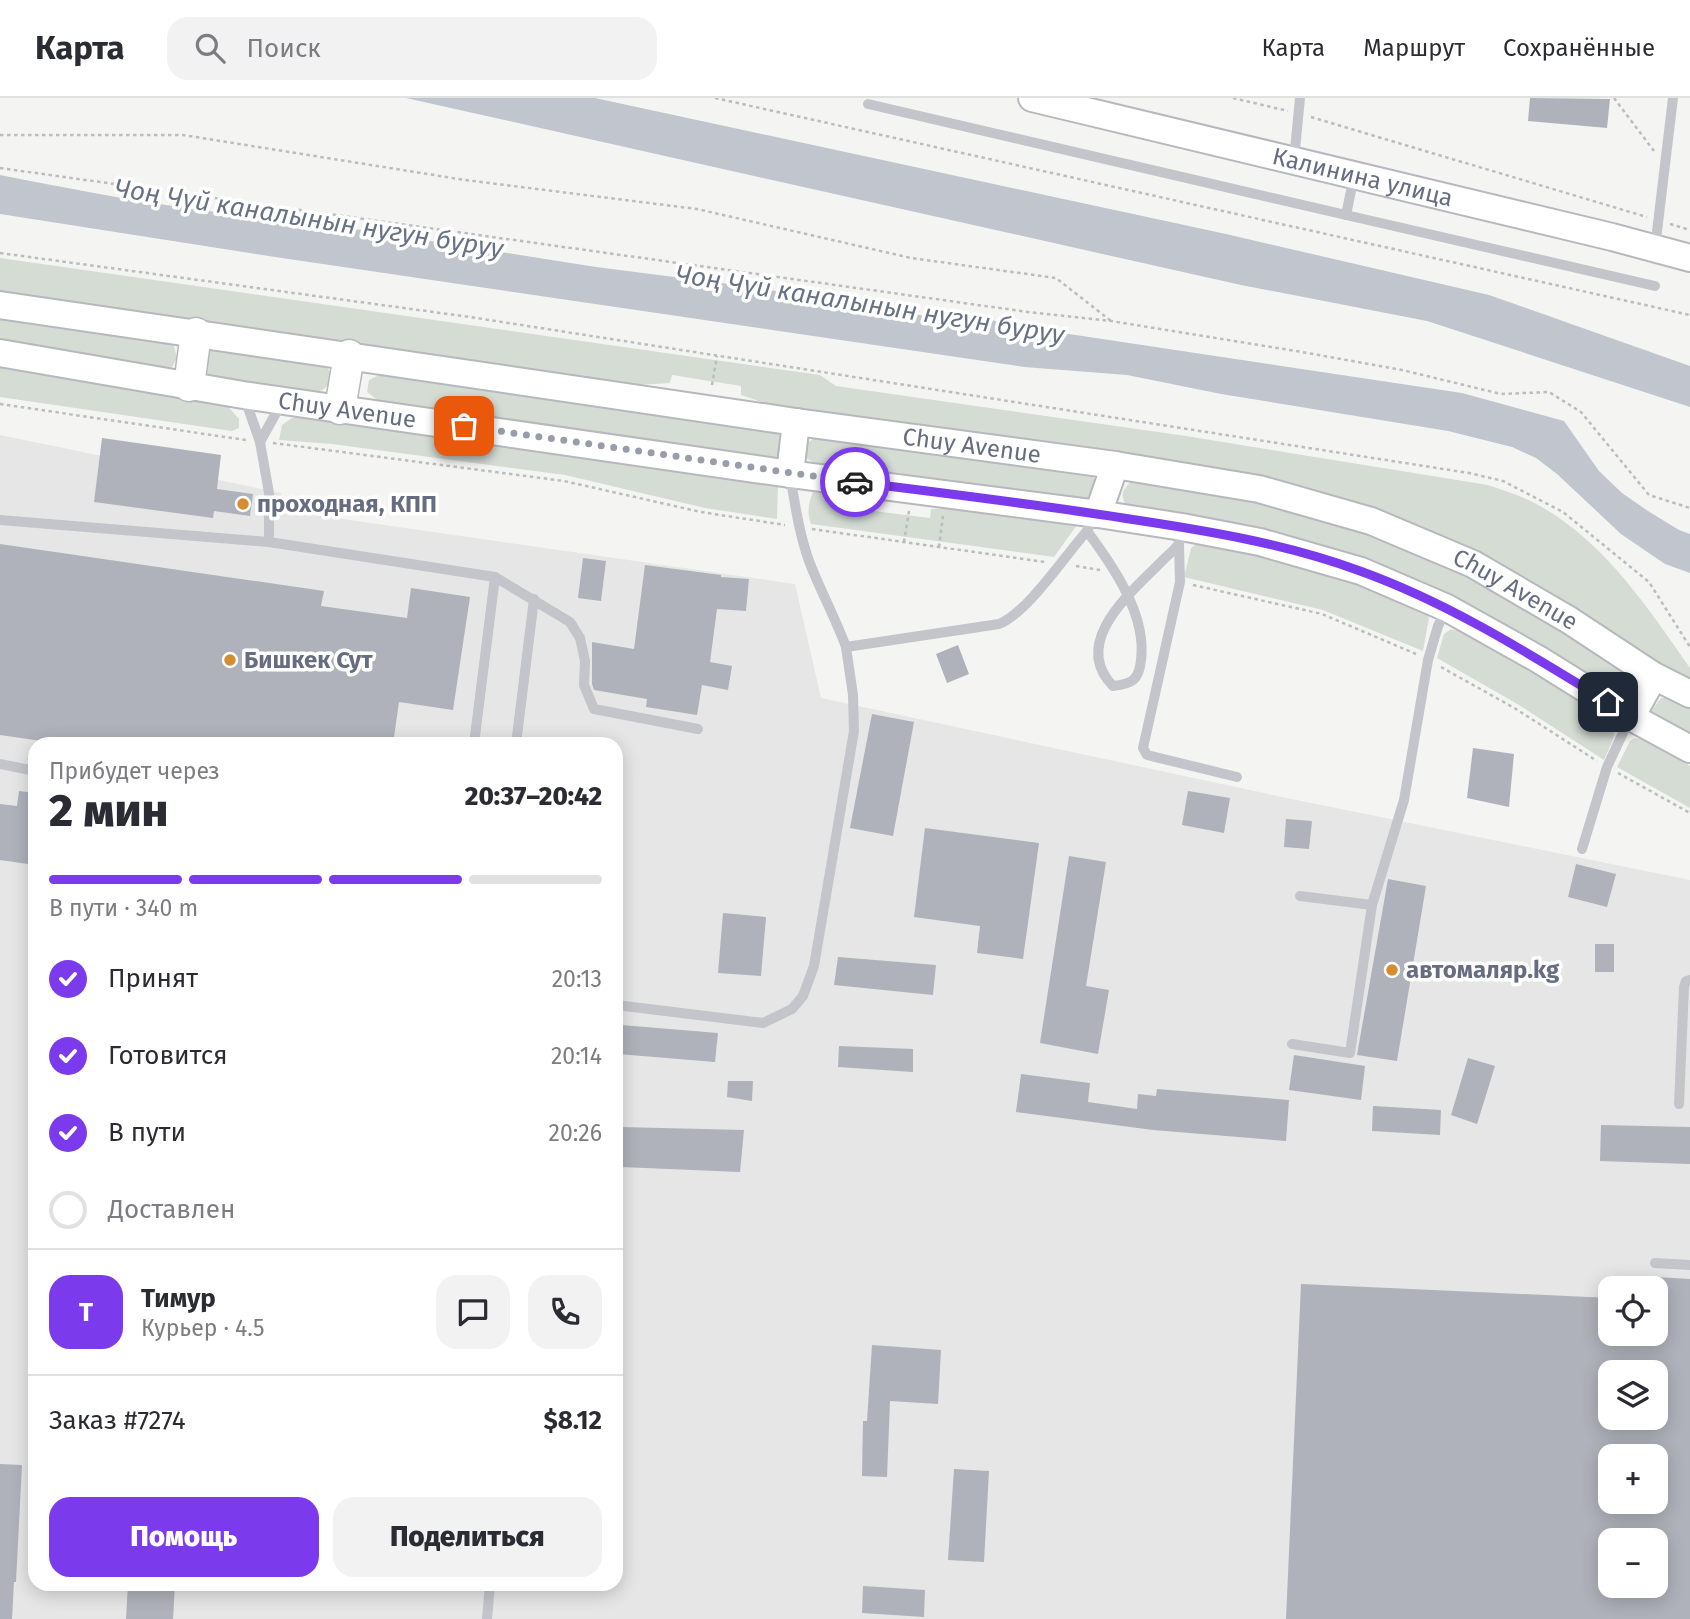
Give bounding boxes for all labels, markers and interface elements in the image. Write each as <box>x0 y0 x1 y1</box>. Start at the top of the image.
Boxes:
search box <box>167 17 657 80</box>
text: Карта <box>35 28 125 68</box>
icon: search <box>191 29 229 67</box>
text: Поиск <box>247 33 321 64</box>
text: Карта <box>1262 34 1325 62</box>
text: Маршрут <box>1363 34 1465 62</box>
text: Сохранённые <box>1503 34 1655 62</box>
street label: Калинина улица <box>1270 142 1456 212</box>
water label: Чоң Чүй каналынын нугун буруу <box>112 172 507 265</box>
water label: Чоң Чүй каналынын нугун буруу <box>673 258 1068 351</box>
street label: Chuy Avenue <box>276 386 418 434</box>
pin <box>434 396 494 456</box>
icon: bag <box>445 407 483 445</box>
street label: Chuy Avenue <box>901 423 1043 469</box>
courier <box>820 447 890 517</box>
icon: car <box>836 463 874 501</box>
place label: проходная, КПП <box>257 490 437 518</box>
marker: проходная, КПП <box>235 496 251 512</box>
street label: Chuy Avenue <box>1449 543 1583 636</box>
place label: Бишкек Сут <box>244 646 373 674</box>
marker: Бишкек Сут <box>222 652 238 668</box>
pin <box>1578 672 1638 732</box>
icon: home <box>1589 683 1627 721</box>
text: Прибудет через <box>49 757 220 785</box>
text: 20:37–20:42 <box>465 781 602 812</box>
text: 2 мин <box>49 783 168 838</box>
text: В пути · 340 m <box>49 894 198 922</box>
place label: автомаляр.kg <box>1406 956 1560 984</box>
icon: check <box>49 960 87 998</box>
marker: автомаляр.kg <box>1384 962 1400 978</box>
text: Принят <box>108 963 198 994</box>
text: 20:13 <box>552 965 602 993</box>
icon: check <box>49 1037 87 1075</box>
text: Готовится <box>108 1040 228 1071</box>
text: 20:14 <box>551 1042 602 1070</box>
icon: check <box>49 1114 87 1152</box>
text: В пути <box>108 1117 186 1148</box>
text: 20:26 <box>549 1119 602 1147</box>
text: Доставлен <box>108 1194 235 1225</box>
button: chat <box>436 1275 510 1349</box>
button: phone <box>528 1275 602 1349</box>
map controls <box>1598 1276 1668 1598</box>
button: locate <box>1598 1276 1668 1346</box>
text: Тимур <box>141 1283 216 1314</box>
text: Т <box>79 1297 93 1328</box>
text: Курьер · 4.5 <box>141 1314 265 1342</box>
button: layers <box>1598 1360 1668 1430</box>
text: Заказ #7274 <box>49 1405 186 1436</box>
text: $8.12 <box>543 1405 602 1436</box>
button: + <box>1598 1444 1668 1514</box>
button: Помощь <box>49 1497 319 1577</box>
button: Поделиться <box>333 1497 602 1577</box>
button: − <box>1598 1528 1668 1598</box>

